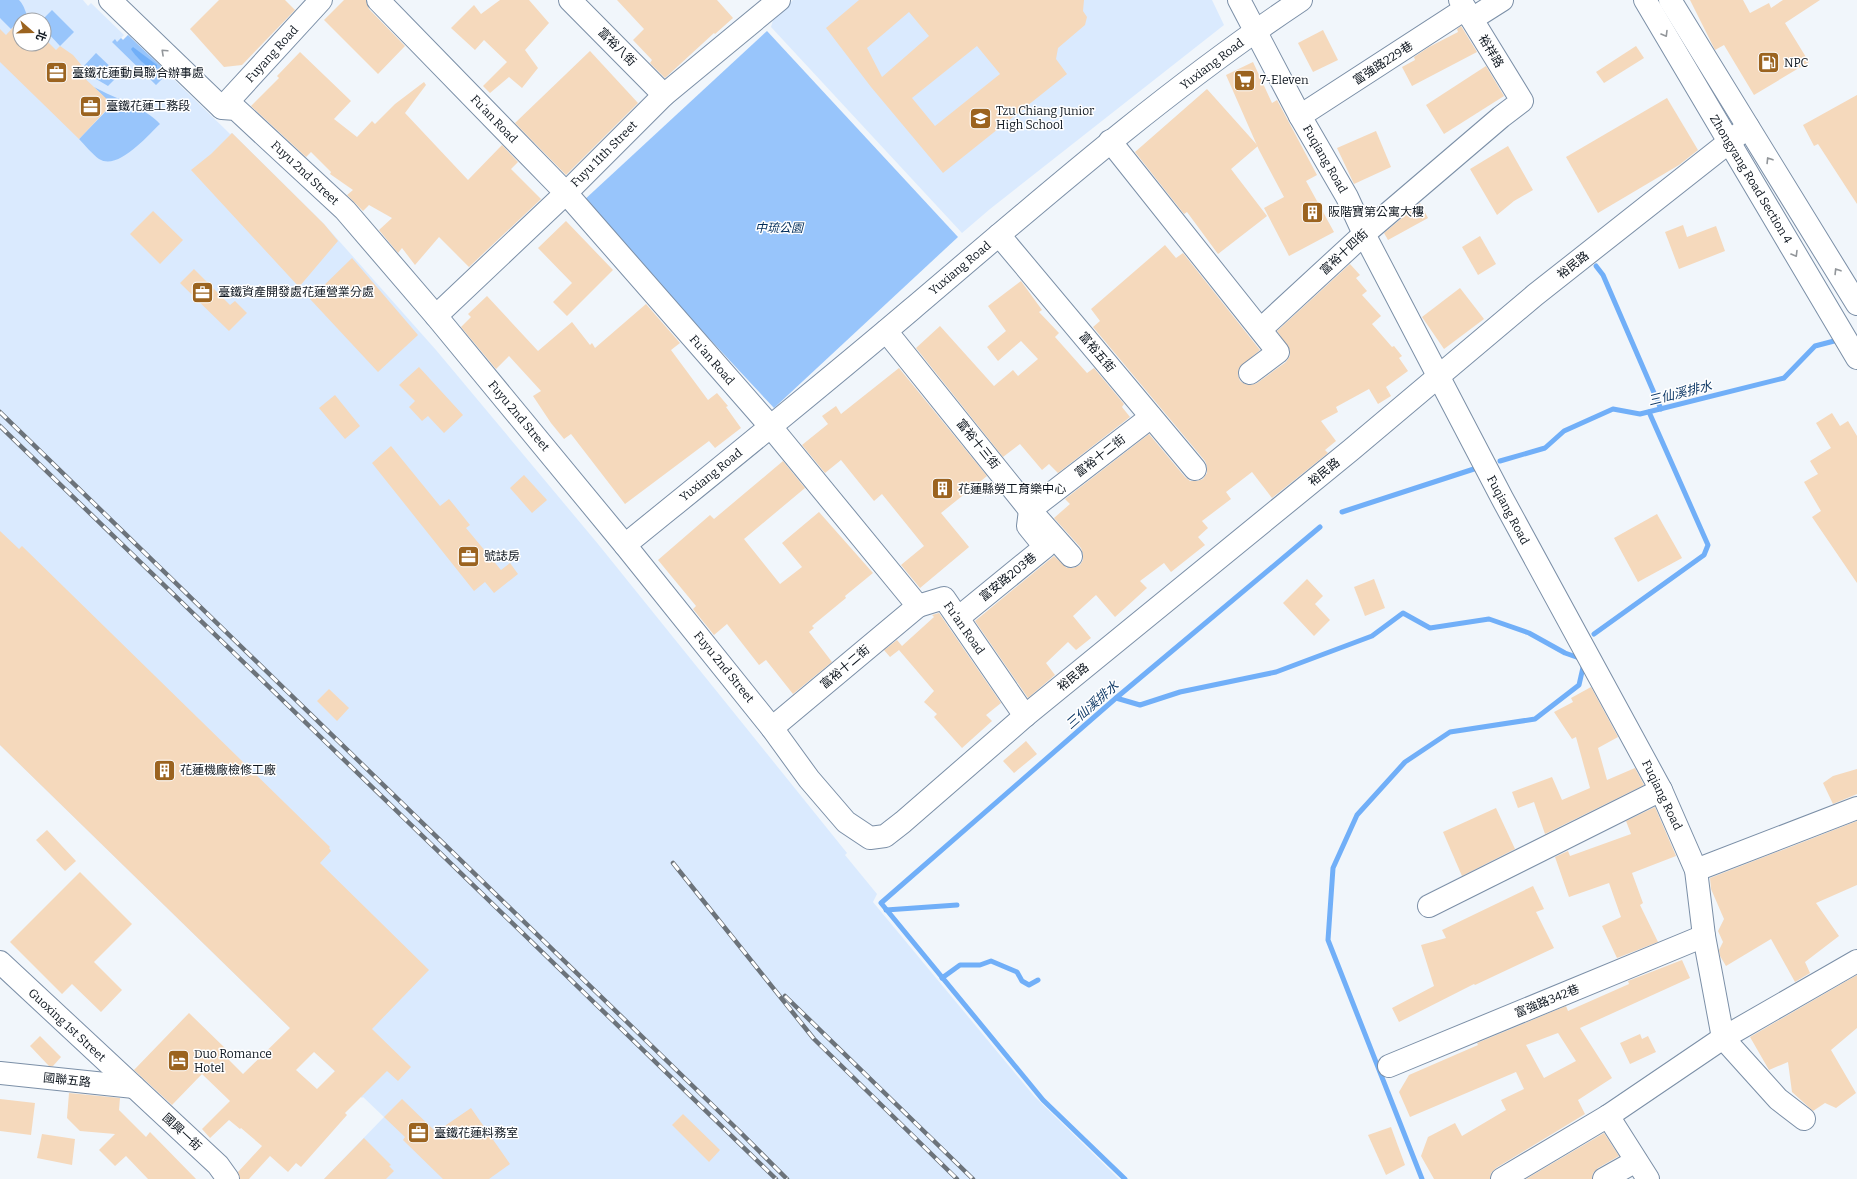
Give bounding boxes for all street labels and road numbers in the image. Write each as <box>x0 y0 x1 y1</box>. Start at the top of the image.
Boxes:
street label: Fuyang Road <box>243 23 301 85</box>
street label: 富裕八街 <box>595 25 639 69</box>
street label: 裕祥路 <box>1476 32 1506 70</box>
street label: Yuxiang Road <box>1178 36 1246 92</box>
street label: 富強路229巷 <box>1351 39 1415 87</box>
street label: Fu’an Road <box>468 92 520 146</box>
street label: Zhongyang Road Section 4 <box>1707 112 1795 246</box>
street label: Fuyu 11th Street <box>568 118 640 190</box>
street label: Fuqiang Road <box>1300 123 1350 195</box>
street label: Fuyu 2nd Street <box>268 138 342 208</box>
street label: 富裕十四街 <box>1317 226 1371 278</box>
street label: Yuxiang Road <box>926 238 994 298</box>
street label: 裕民路 <box>1555 248 1591 282</box>
street label: 富裕五街 <box>1076 329 1118 375</box>
street label: Fu’an Road <box>687 332 737 388</box>
street label: Fuyu 2nd Street <box>485 378 553 455</box>
street label: 富裕十三街 <box>954 416 1002 472</box>
street label: 富裕十二街 <box>1072 432 1128 480</box>
street label: Yuxiang Road <box>677 446 745 504</box>
street label: 裕民路 <box>1306 455 1342 489</box>
street label: Fuqiang Road <box>1484 473 1532 547</box>
street label: 富安路203巷 <box>977 550 1039 604</box>
street label: Fu’an Road <box>941 599 987 657</box>
street label: Fuyu 2nd Street <box>691 629 757 706</box>
street label: 富裕十二街 <box>818 642 872 692</box>
street label: 裕民路 <box>1055 660 1091 694</box>
street label: Fuqiang Road <box>1639 758 1685 832</box>
street label: 富強路342巷 <box>1513 982 1581 1020</box>
street label: Guoxing 1st Street <box>25 986 109 1065</box>
street label: 國聯五路 <box>42 1071 92 1089</box>
street label: 國興一街 <box>160 1111 204 1153</box>

